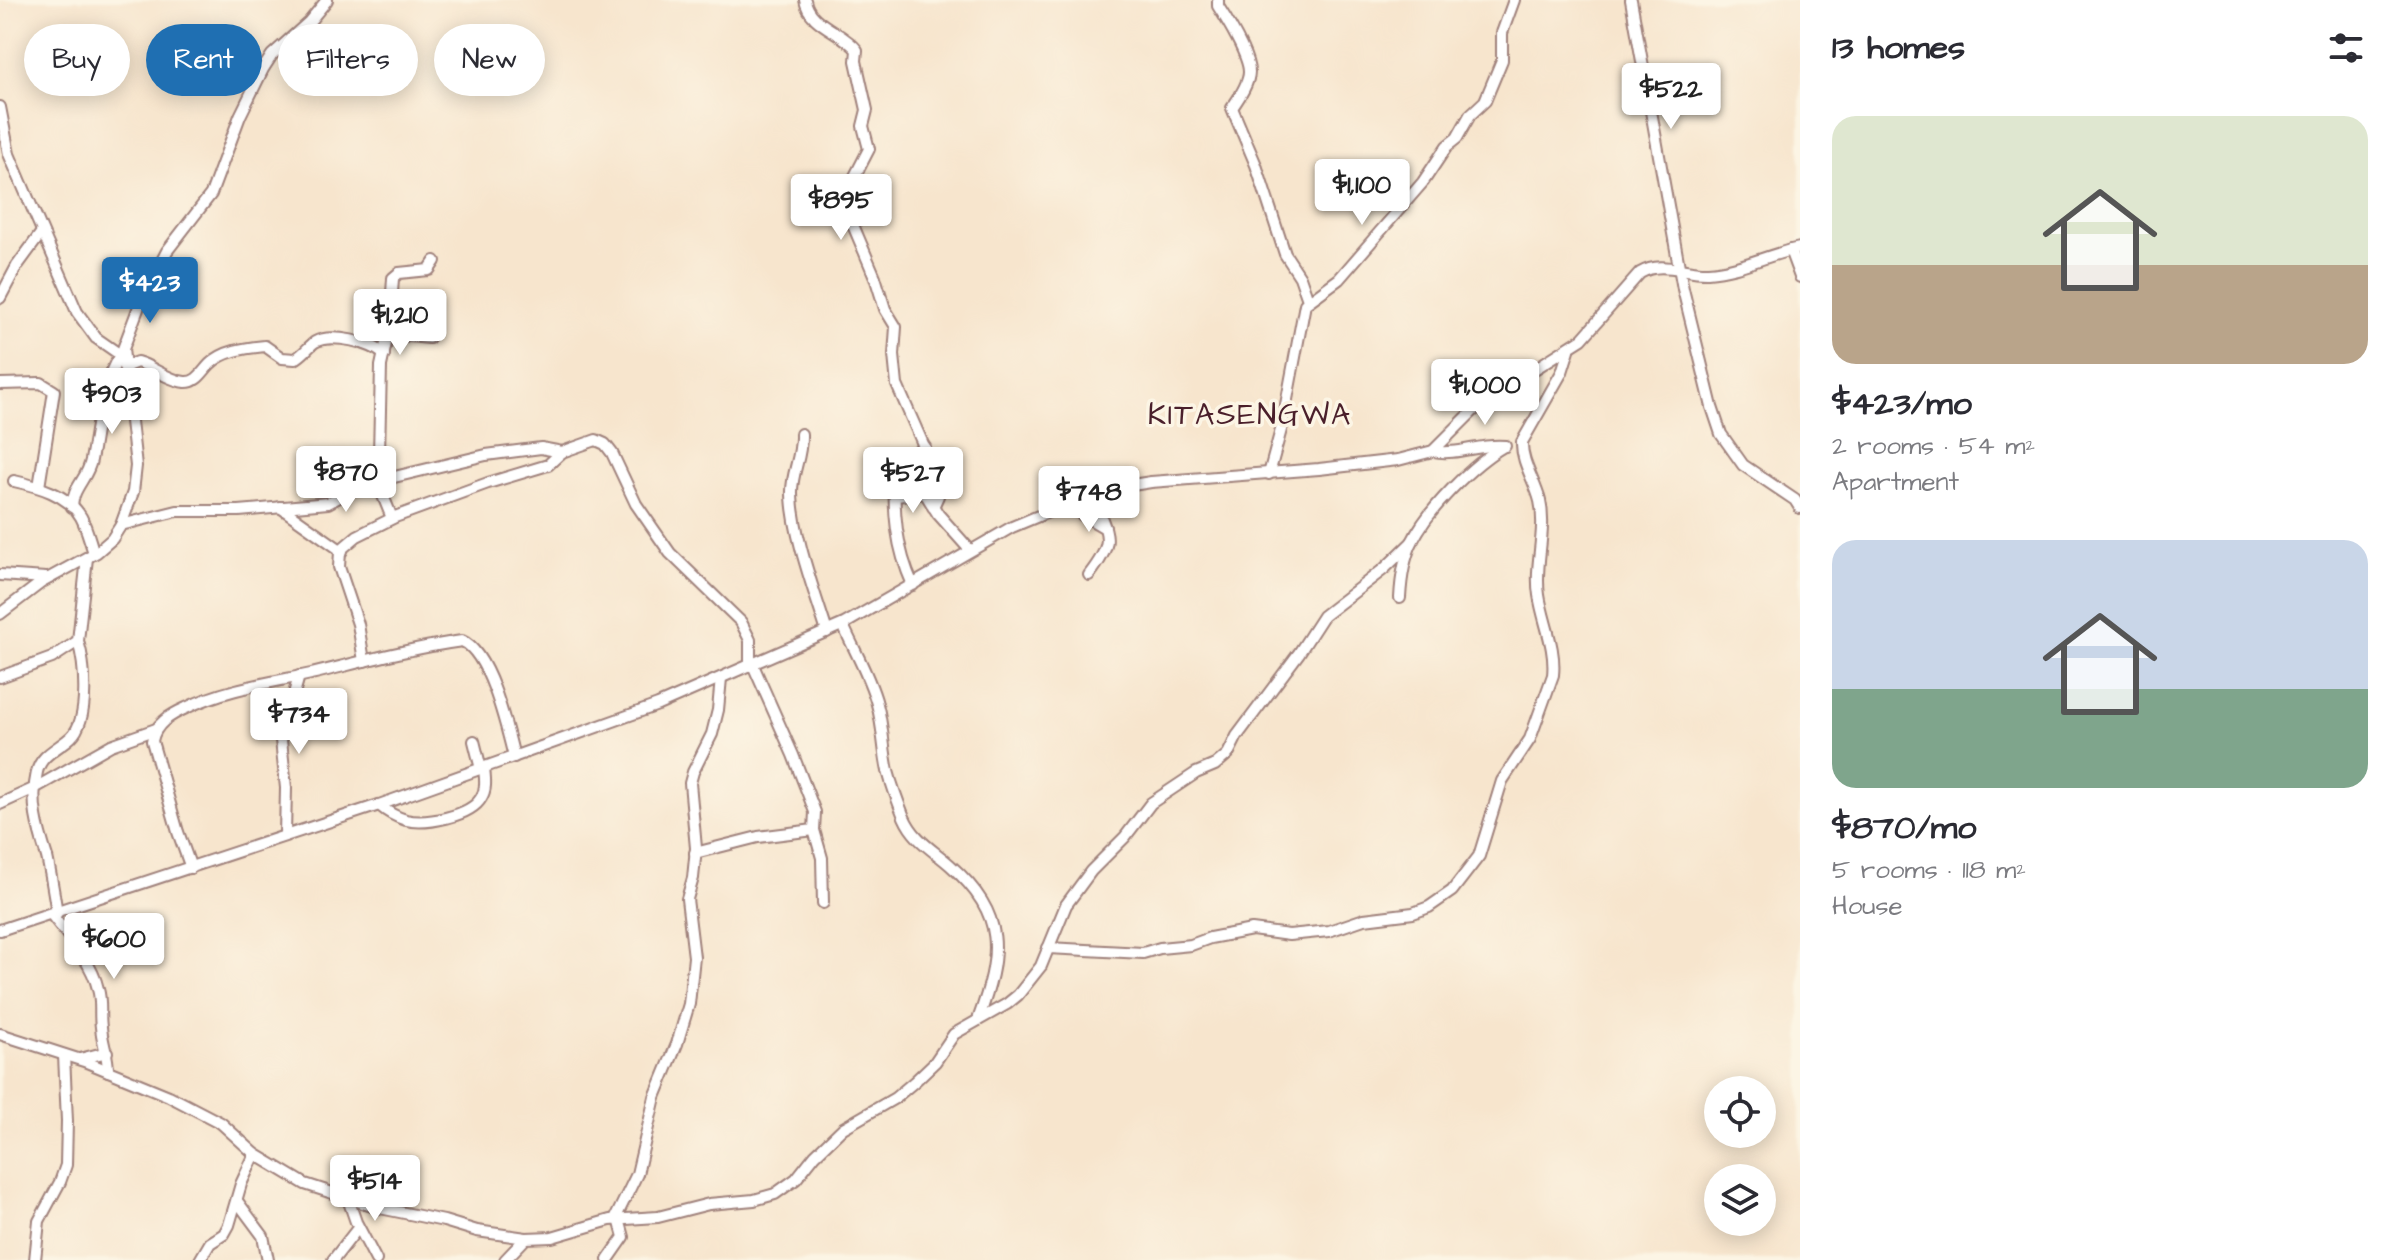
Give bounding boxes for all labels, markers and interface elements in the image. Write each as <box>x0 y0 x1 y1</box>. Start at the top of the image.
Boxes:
chip: Buy <box>24 24 130 96</box>
chip: Rent <box>146 24 262 96</box>
chip: Filters <box>278 24 418 96</box>
chip: New <box>434 24 545 96</box>
text: 13 homes <box>1832 24 1965 72</box>
icon: filters <box>2324 26 2368 70</box>
pin: $522 <box>1624 63 1718 131</box>
text: $522 <box>1640 71 1702 107</box>
pin: $1,100 <box>1297 159 1427 227</box>
text: $1,100 <box>1333 167 1391 203</box>
icon: home <box>2028 168 2172 312</box>
pin: $895 <box>794 174 888 242</box>
text: $895 <box>809 182 873 218</box>
pin: $423 <box>103 257 197 325</box>
text: $423 <box>120 265 180 301</box>
pin: $1,210 <box>335 289 465 357</box>
text: $1,210 <box>371 297 429 333</box>
pin: $1,000 <box>1420 359 1550 427</box>
text: $1,000 <box>1449 367 1521 403</box>
pin: $903 <box>65 368 159 436</box>
text: $903 <box>83 376 141 412</box>
text: $423/mo <box>1832 380 1972 428</box>
district label: KITASENGWA <box>1148 394 1352 436</box>
text: 2 rooms · 54 m² <box>1832 428 2035 464</box>
pin: $870 <box>299 446 393 514</box>
pin: $527 <box>866 447 960 515</box>
text: $870 <box>314 454 378 490</box>
text: $527 <box>881 455 945 491</box>
text: Apartment <box>1832 464 1959 500</box>
pin: $748 <box>1042 466 1136 534</box>
text: $748 <box>1056 474 1122 510</box>
icon: home <box>2028 592 2172 736</box>
pin: $734 <box>252 688 346 756</box>
text: $734 <box>268 696 330 732</box>
text: $870/mo <box>1832 804 1976 852</box>
text: 5 rooms · 118 m² <box>1832 852 2026 888</box>
text: House <box>1832 888 1903 924</box>
pin: $600 <box>67 913 161 981</box>
text: $600 <box>82 921 146 957</box>
map controls <box>1704 1076 1776 1236</box>
button: locate <box>1704 1076 1776 1148</box>
pin: $514 <box>328 1155 422 1223</box>
text: $514 <box>348 1163 402 1199</box>
button: layers <box>1704 1164 1776 1236</box>

